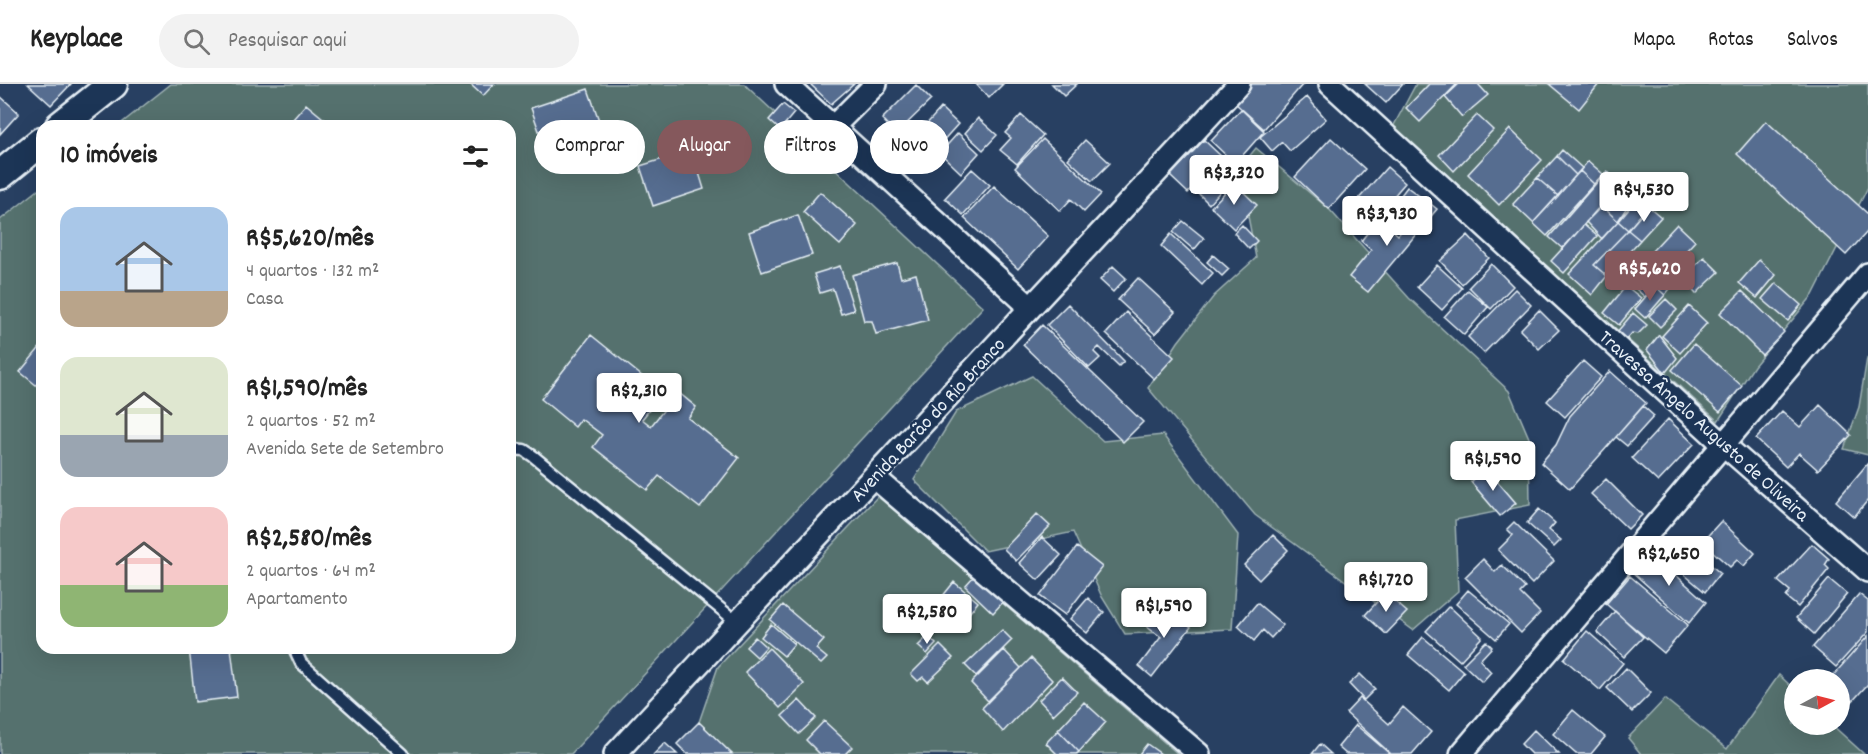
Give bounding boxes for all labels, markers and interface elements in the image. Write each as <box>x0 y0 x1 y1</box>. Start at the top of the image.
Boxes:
search box <box>159 14 579 68</box>
text: Keyplace <box>30 21 123 61</box>
icon: search <box>180 25 213 58</box>
text: Pesquisar aqui <box>228 26 347 57</box>
text: Mapa <box>1633 26 1675 56</box>
text: Rotas <box>1708 26 1754 56</box>
text: Salvos <box>1787 26 1838 56</box>
chip: Comprar <box>534 120 645 174</box>
chip: Alugar <box>657 120 752 174</box>
chip: Filtros <box>764 120 858 174</box>
chip: Novo <box>870 120 949 174</box>
text: 10 imóveis <box>60 138 158 175</box>
icon: filters <box>459 140 492 173</box>
pin: R$3,320 <box>1179 155 1289 206</box>
text: R$3,320 <box>1203 160 1265 188</box>
pin: R$4,530 <box>1589 172 1699 223</box>
text: R$4,530 <box>1613 177 1675 205</box>
pin: R$3,930 <box>1332 196 1442 247</box>
text: R$3,930 <box>1356 201 1418 229</box>
text: R$5,620/mês <box>246 221 375 258</box>
icon: home <box>108 231 180 303</box>
pin: R$5,620 <box>1595 251 1705 302</box>
text: R$5,620 <box>1619 256 1681 284</box>
text: 4 quartos · 132 m² <box>246 258 379 286</box>
text: Casa <box>246 286 283 314</box>
street label: Travessa Ângelo Augusto de Oliveira <box>1592 325 1815 530</box>
street label: Avenida Barão do Rio Branco <box>845 332 1013 510</box>
text: R$1,590/mês <box>246 371 368 408</box>
pin: R$2,310 <box>584 373 694 424</box>
text: R$2,310 <box>611 378 667 406</box>
icon: home <box>108 381 180 453</box>
text: 2 quartos · 52 m² <box>246 408 376 436</box>
text: Avenida Sete de Setembro <box>246 436 444 464</box>
pin: R$1,590 <box>1438 441 1548 492</box>
text: R$1,590 <box>1464 446 1522 474</box>
text: R$2,580/mês <box>246 521 372 558</box>
icon: home <box>108 531 180 603</box>
pin: R$2,650 <box>1614 536 1724 587</box>
text: R$2,650 <box>1638 541 1700 569</box>
text: 2 quartos · 64 m² <box>246 558 376 586</box>
pin: R$1,720 <box>1331 562 1441 613</box>
text: R$1,720 <box>1358 567 1414 595</box>
text: Apartamento <box>246 586 348 614</box>
pin: R$1,590 <box>1109 588 1219 639</box>
text: R$1,590 <box>1135 593 1193 621</box>
pin: R$2,580 <box>872 594 982 645</box>
text: R$2,580 <box>897 599 957 627</box>
north arrow <box>1784 669 1850 735</box>
map controls <box>1784 669 1850 735</box>

